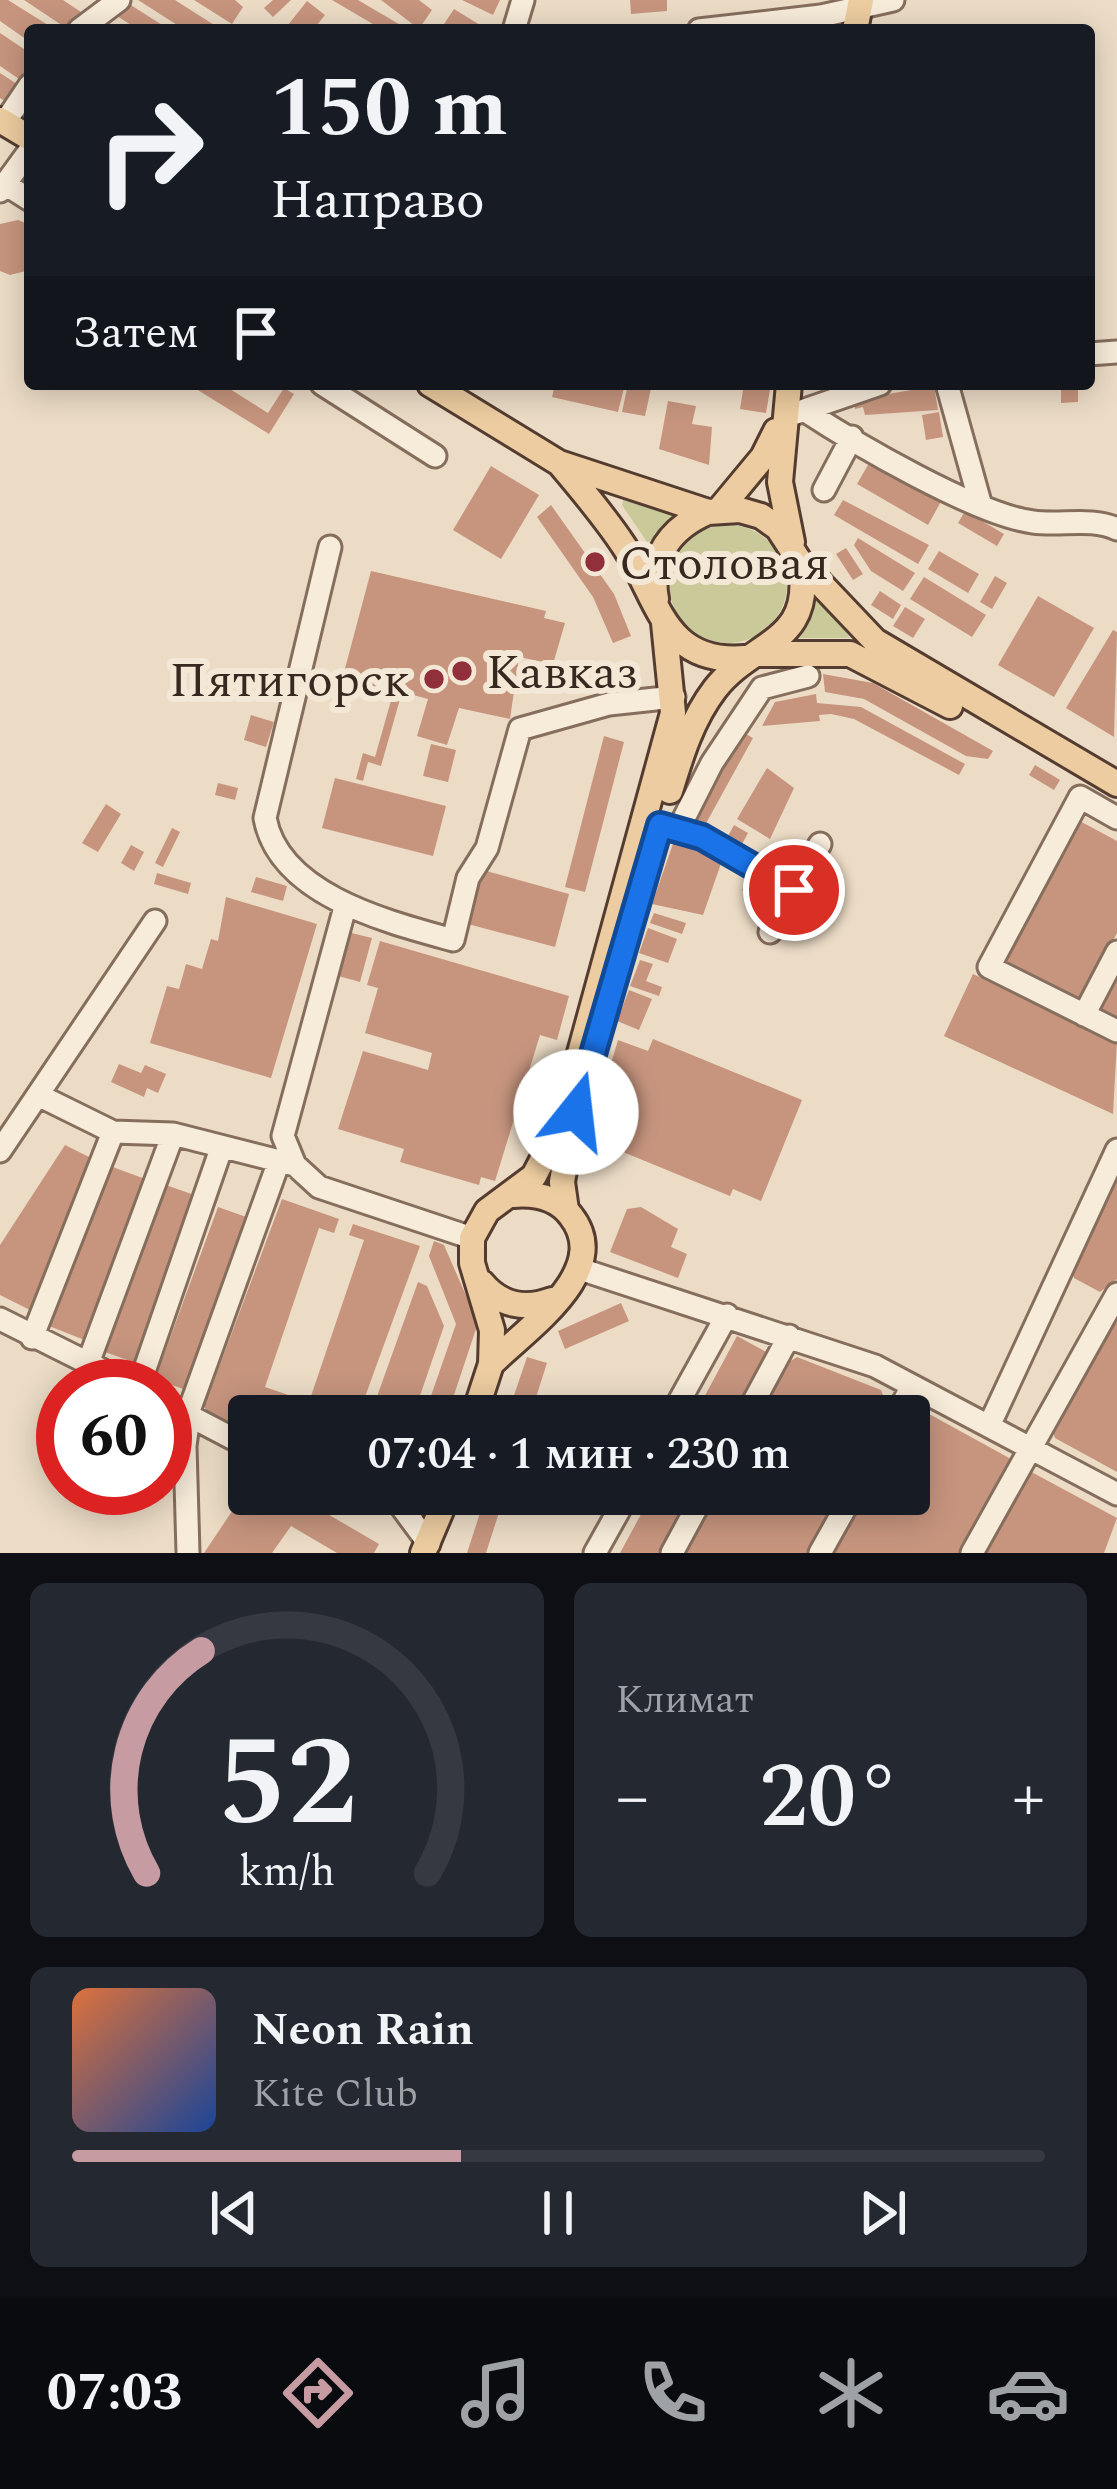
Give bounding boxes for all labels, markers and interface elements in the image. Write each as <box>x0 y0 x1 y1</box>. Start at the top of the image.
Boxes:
text: 150 m <box>270 45 508 173</box>
icon: right <box>72 72 228 228</box>
text: Направо <box>270 160 485 242</box>
text: Затем <box>72 299 199 368</box>
icon: arrive <box>223 300 289 366</box>
place label: Столовая <box>619 528 829 601</box>
marker: Столовая <box>582 549 608 575</box>
place label: Кавказ <box>486 637 638 710</box>
place label: Пятигорск <box>169 645 410 718</box>
marker: Кавказ <box>449 658 475 684</box>
marker: Пятигорск <box>421 666 447 692</box>
pin <box>743 839 845 941</box>
icon: arrive <box>761 857 827 923</box>
position arrow <box>513 1049 639 1175</box>
speed limit sign: 60 <box>36 1359 192 1515</box>
text: 07:04 · 1 мин · 230 m <box>368 1420 790 1489</box>
text: Климат <box>616 1671 754 1730</box>
text: 52 <box>217 1690 357 1880</box>
text: 20° <box>760 1730 901 1867</box>
text: − <box>616 1748 649 1849</box>
text: + <box>1012 1748 1045 1849</box>
text: km/h <box>238 1840 335 1905</box>
text: Neon Rain <box>252 1996 474 2065</box>
text: Kite Club <box>252 2065 418 2124</box>
icon: previous <box>201 2180 267 2246</box>
icon: pause <box>525 2180 591 2246</box>
icon: next <box>850 2180 916 2246</box>
icon: directions <box>276 2351 360 2435</box>
icon: music <box>454 2351 538 2435</box>
icon: phone <box>631 2351 715 2435</box>
icon: climate <box>809 2351 893 2435</box>
icon: car <box>986 2351 1070 2435</box>
text: 07:03 <box>47 2352 182 2434</box>

